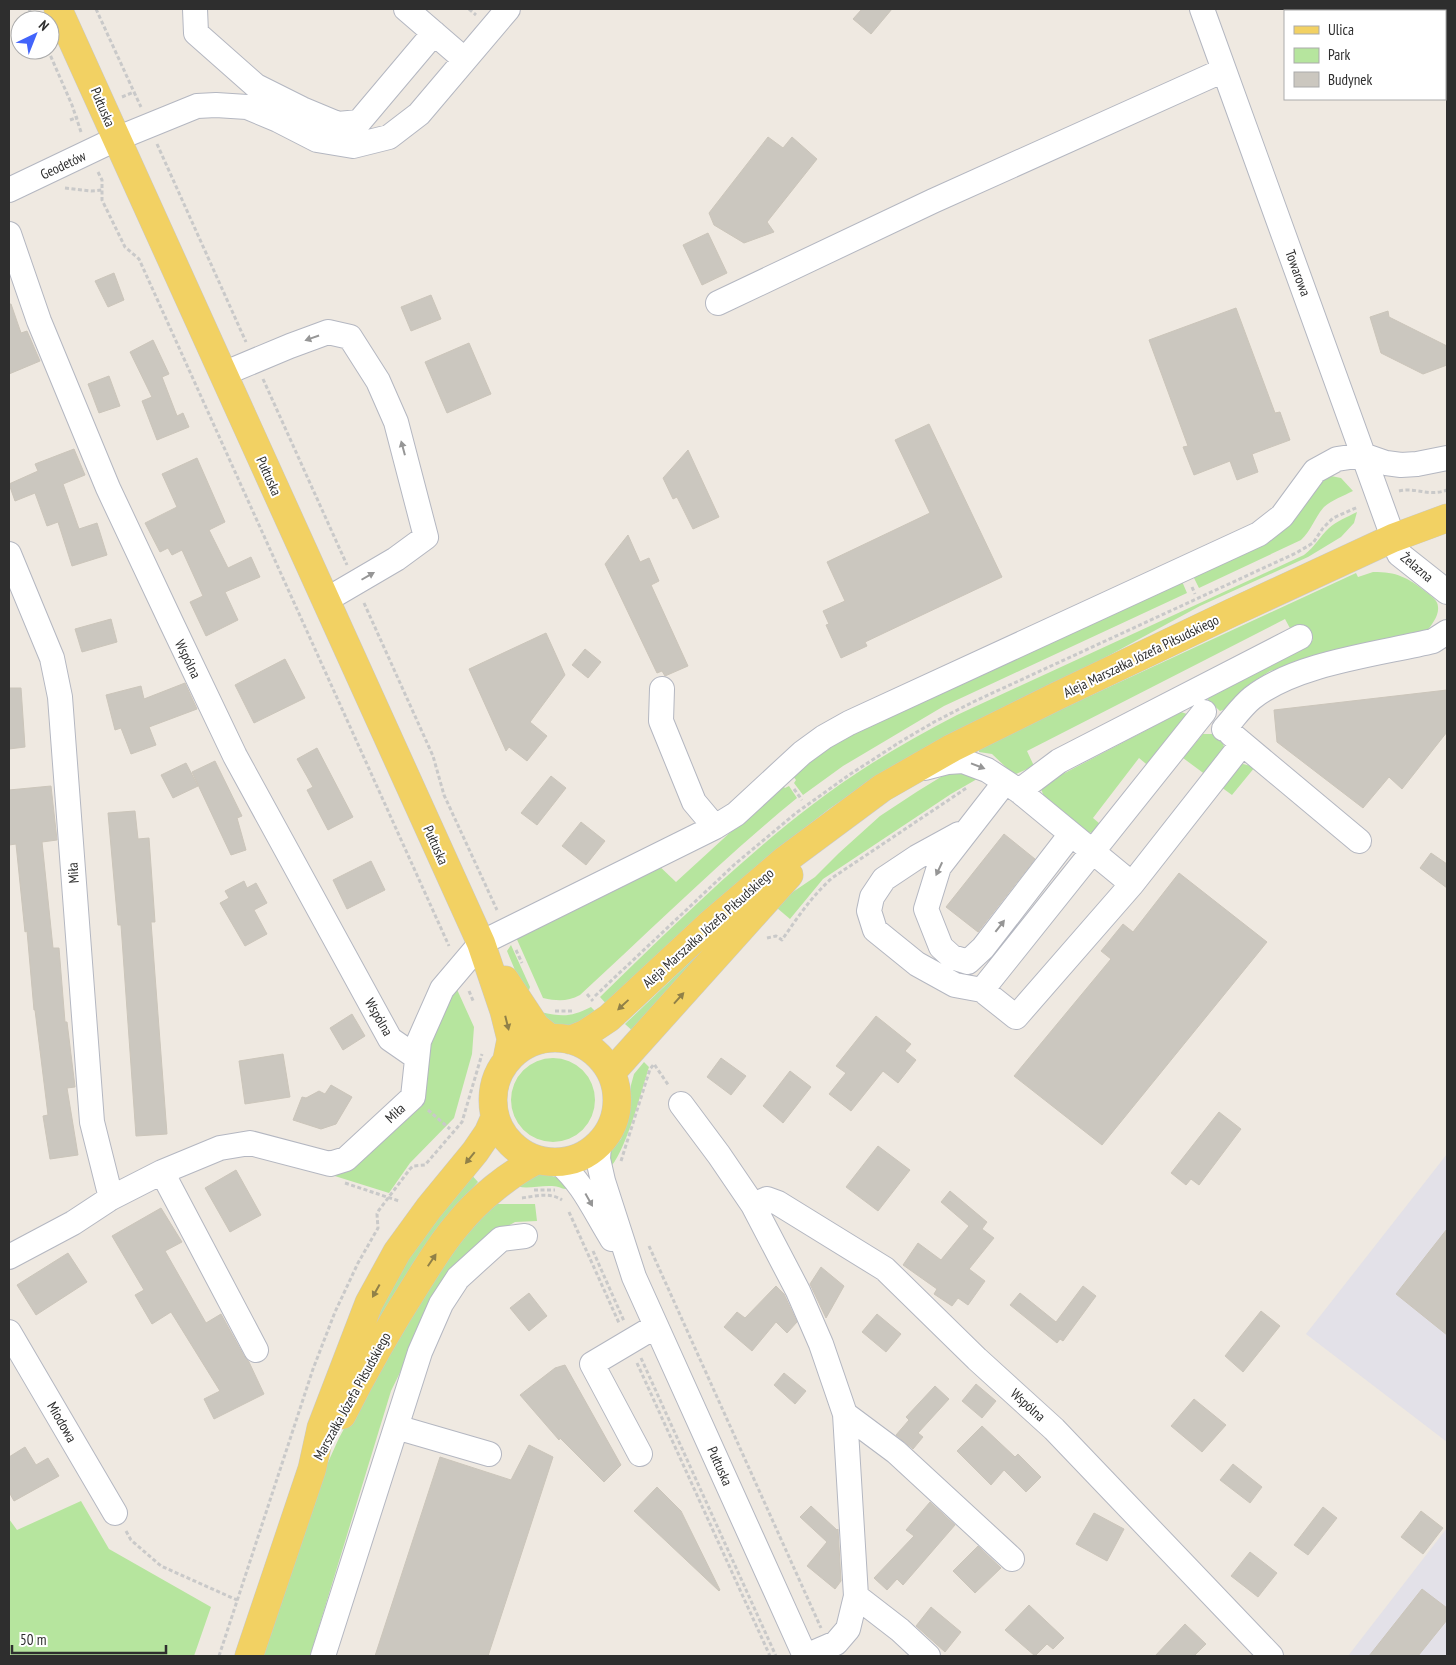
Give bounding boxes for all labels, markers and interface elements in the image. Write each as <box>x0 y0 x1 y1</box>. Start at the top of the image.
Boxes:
north arrow <box>10 10 60 60</box>
legend <box>1284 10 1446 100</box>
text: N <box>35 16 53 35</box>
text: Ulica <box>1328 20 1354 39</box>
text: Park <box>1328 45 1350 64</box>
text: Budynek <box>1328 70 1372 89</box>
street label: Pułtuska <box>87 85 119 129</box>
street label: Geodetów <box>37 146 89 183</box>
street label: Towarowa <box>1281 247 1315 299</box>
one-way arrow <box>304 334 319 342</box>
one-way arrow <box>399 440 407 455</box>
street label: Pułtuska <box>252 454 286 498</box>
street label: Żelazna <box>1397 548 1437 586</box>
one-way arrow <box>361 571 374 580</box>
street label: Aleja Marszałka Józefa Piłsudskiego <box>1060 610 1222 702</box>
street label: Wspólna <box>171 637 205 681</box>
one-way arrow <box>971 763 985 771</box>
street label: Pułtuska <box>419 823 453 867</box>
street label: Miła <box>63 862 83 884</box>
one-way arrow <box>935 862 944 877</box>
street label: Aleja Marszałka Józefa Piłsudskiego <box>639 864 777 992</box>
one-way arrow <box>995 919 1005 933</box>
one-way arrow <box>673 992 685 1004</box>
street label: Wspólna <box>361 995 397 1039</box>
one-way arrow <box>617 999 629 1011</box>
one-way arrow <box>503 1015 511 1030</box>
street label: Miła <box>381 1099 409 1127</box>
one-way arrow <box>464 1152 475 1165</box>
one-way arrow <box>585 1193 594 1207</box>
one-way arrow <box>427 1253 437 1267</box>
one-way arrow <box>372 1283 380 1298</box>
street label: Marszałka Józefa Piłsudskiego <box>309 1329 395 1463</box>
street label: Wspólna <box>1007 1385 1049 1425</box>
street label: Miodowa <box>43 1399 81 1445</box>
street label: Pułtuska <box>703 1444 737 1488</box>
scale bar <box>12 1622 166 1654</box>
text: 50 m <box>20 1630 46 1649</box>

